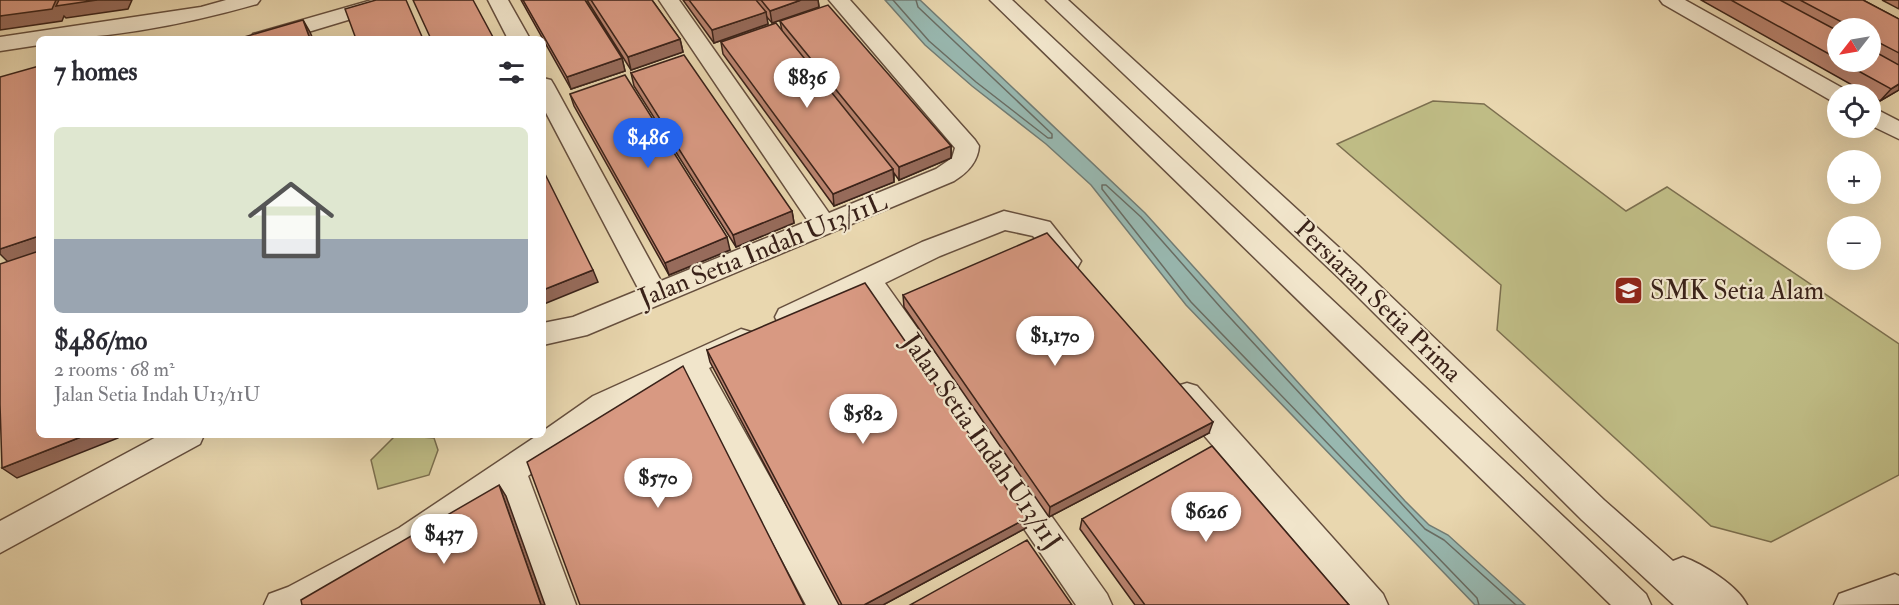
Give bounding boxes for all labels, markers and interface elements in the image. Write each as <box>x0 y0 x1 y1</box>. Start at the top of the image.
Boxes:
north arrow <box>1827 18 1881 72</box>
map controls <box>1827 18 1881 270</box>
text: 7 homes <box>54 56 137 88</box>
icon: filters <box>495 56 528 89</box>
pin: $836 <box>771 58 843 109</box>
text: $836 <box>788 65 826 90</box>
button: locate <box>1827 84 1881 138</box>
pin: $486 <box>612 118 684 169</box>
text: $486 <box>627 125 669 150</box>
button: + <box>1827 150 1881 204</box>
icon: home <box>237 166 345 274</box>
street label: Jalan Setia Indah U13/11L <box>633 185 892 315</box>
street label: Persiaran Setia Prima <box>1288 213 1469 389</box>
button: − <box>1827 216 1881 270</box>
school or university icon: SMK Setia Alam <box>1613 275 1645 307</box>
place label: SMK Setia Alam <box>1650 275 1824 307</box>
pin: $1,170 <box>1006 316 1104 367</box>
text: $1,170 <box>1030 323 1080 348</box>
text: $486/mo <box>54 325 147 357</box>
street label: Jalan Setia Indah U13/11J <box>895 327 1069 556</box>
text: 2 rooms · 68 m² <box>54 357 175 382</box>
text: Jalan Setia Indah U13/11U <box>54 382 260 407</box>
pin: $582 <box>827 394 899 445</box>
text: $582 <box>843 401 883 426</box>
pin: $570 <box>622 458 694 509</box>
text: $570 <box>638 465 678 490</box>
pin: $626 <box>1170 492 1242 543</box>
text: $626 <box>1185 499 1227 524</box>
pin: $437 <box>408 514 480 565</box>
text: $437 <box>425 521 463 546</box>

